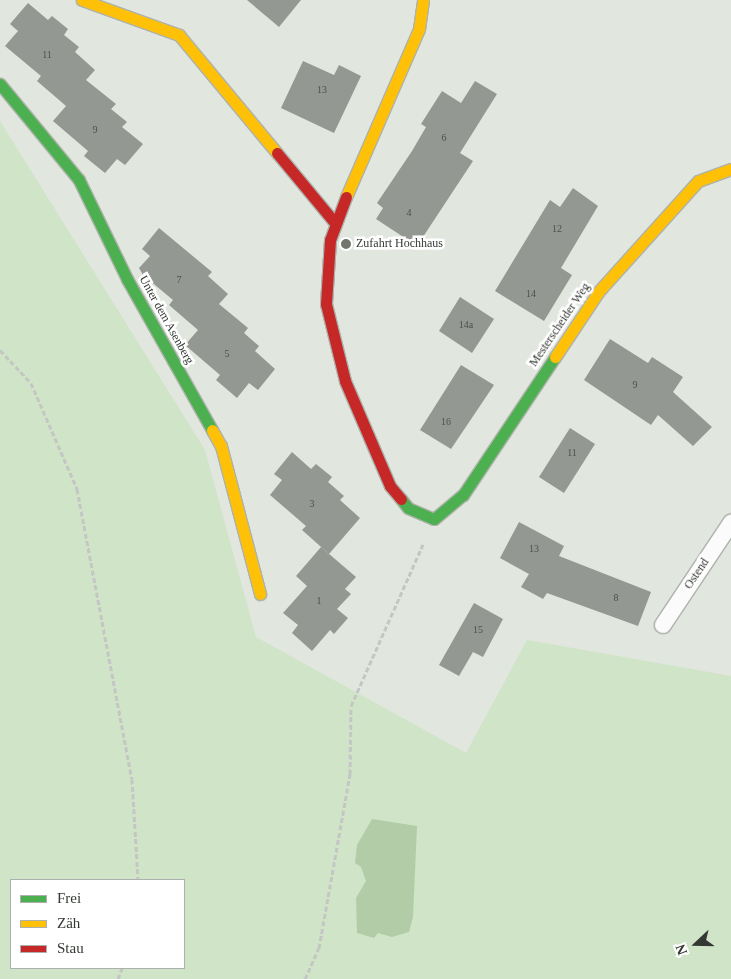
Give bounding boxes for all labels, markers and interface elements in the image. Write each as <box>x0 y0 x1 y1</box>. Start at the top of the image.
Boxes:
house number: 11 <box>42 49 52 61</box>
house number: 13 <box>317 84 327 96</box>
house number: 9 <box>92 124 98 136</box>
house number: 6 <box>442 132 446 144</box>
house number: 4 <box>406 207 412 219</box>
house number: 12 <box>552 223 562 235</box>
place label: Zufahrt Hochhaus <box>356 237 443 251</box>
marker: Zufahrt Hochhaus <box>340 238 352 250</box>
street label: Unter dem Asenberg <box>136 273 196 367</box>
house number: 7 <box>176 274 182 286</box>
street label: Mesterscheider Weg <box>527 280 593 370</box>
house number: 14 <box>526 288 536 300</box>
house number: 14a <box>459 319 473 331</box>
house number: 5 <box>224 348 230 360</box>
house number: 9 <box>632 379 638 391</box>
house number: 16 <box>441 416 451 428</box>
house number: 11 <box>567 447 577 459</box>
house number: 3 <box>310 498 314 510</box>
house number: 13 <box>529 543 539 555</box>
street label: Ostend <box>682 556 712 592</box>
house number: 8 <box>614 592 618 604</box>
house number: 1 <box>316 595 322 607</box>
house number: 15 <box>473 624 483 636</box>
legend <box>10 879 185 969</box>
text: Frei <box>57 890 81 906</box>
text: Zäh <box>57 915 80 931</box>
north arrow <box>671 919 721 969</box>
text: Stau <box>57 940 84 956</box>
text: N <box>673 942 690 957</box>

